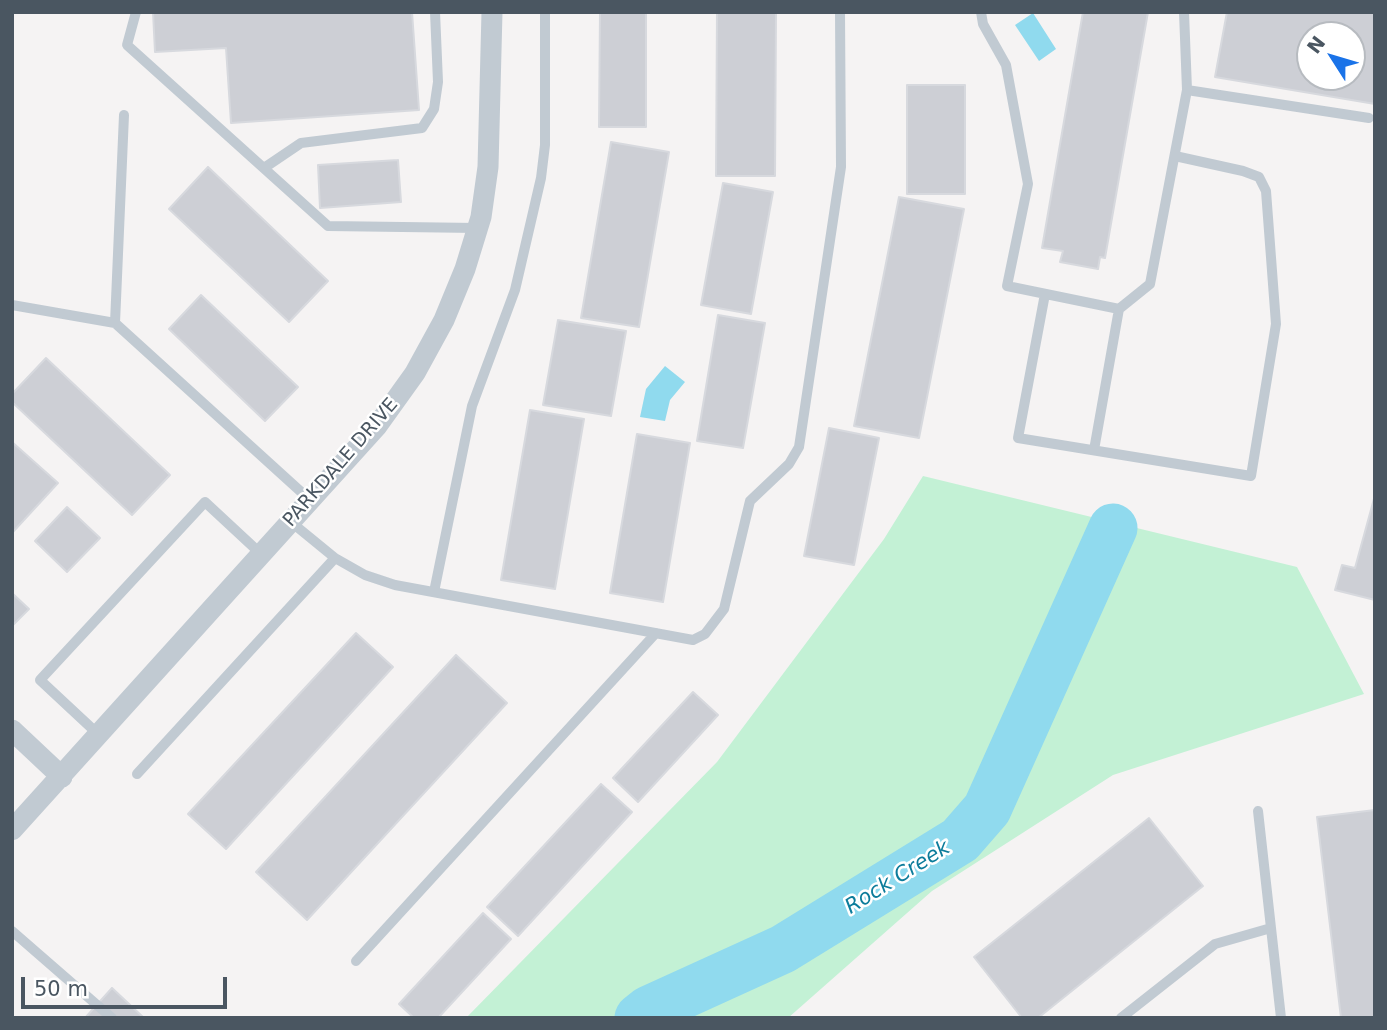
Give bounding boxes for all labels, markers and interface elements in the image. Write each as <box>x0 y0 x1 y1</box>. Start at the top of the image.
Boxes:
north arrow <box>1296 21 1366 91</box>
text: N <box>1302 32 1329 58</box>
street label: PARKDALE DRIVE <box>279 394 403 532</box>
water label: Rock Creek <box>841 836 955 920</box>
scale bar <box>24 964 231 1008</box>
text: 50 m <box>34 977 88 1001</box>

